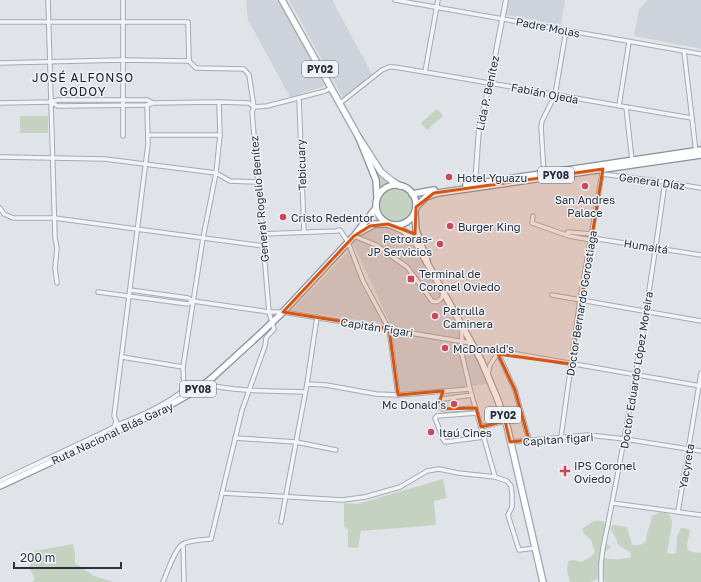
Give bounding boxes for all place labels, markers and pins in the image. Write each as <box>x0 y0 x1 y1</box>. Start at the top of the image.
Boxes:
place label: Hotel Yguazu <box>457 171 527 184</box>
marker: Hotel Yguazu <box>444 172 454 182</box>
marker: San Andres Palace <box>580 181 590 191</box>
place label: San Andres Palace <box>555 193 615 219</box>
place label: Cristo Redentor <box>291 211 375 224</box>
marker: Cristo Redentor <box>278 212 288 222</box>
place label: Burger King <box>458 220 520 233</box>
marker: Burger King <box>445 221 455 231</box>
place label: Petroras- JP Servicios <box>367 232 432 258</box>
marker: Petroras- JP Servicios <box>435 239 445 249</box>
place label: Terminal de Coronel Oviedo <box>419 267 501 293</box>
marker: Terminal de Coronel Oviedo <box>406 274 416 284</box>
place label: Patrulla Caminera <box>443 304 493 330</box>
marker: Patrulla Caminera <box>430 311 440 321</box>
place label: McDonald's <box>453 342 514 355</box>
marker: McDonald's <box>440 343 450 353</box>
place label: Mc Donald's <box>382 398 446 411</box>
marker: Mc Donald's <box>449 399 459 409</box>
place label: Itaú Cines <box>439 426 492 439</box>
marker: Itaú Cines <box>426 427 436 437</box>
place label: IPS Coronel Oviedo <box>574 459 636 485</box>
marker: IPS Coronel Oviedo <box>559 465 571 477</box>

